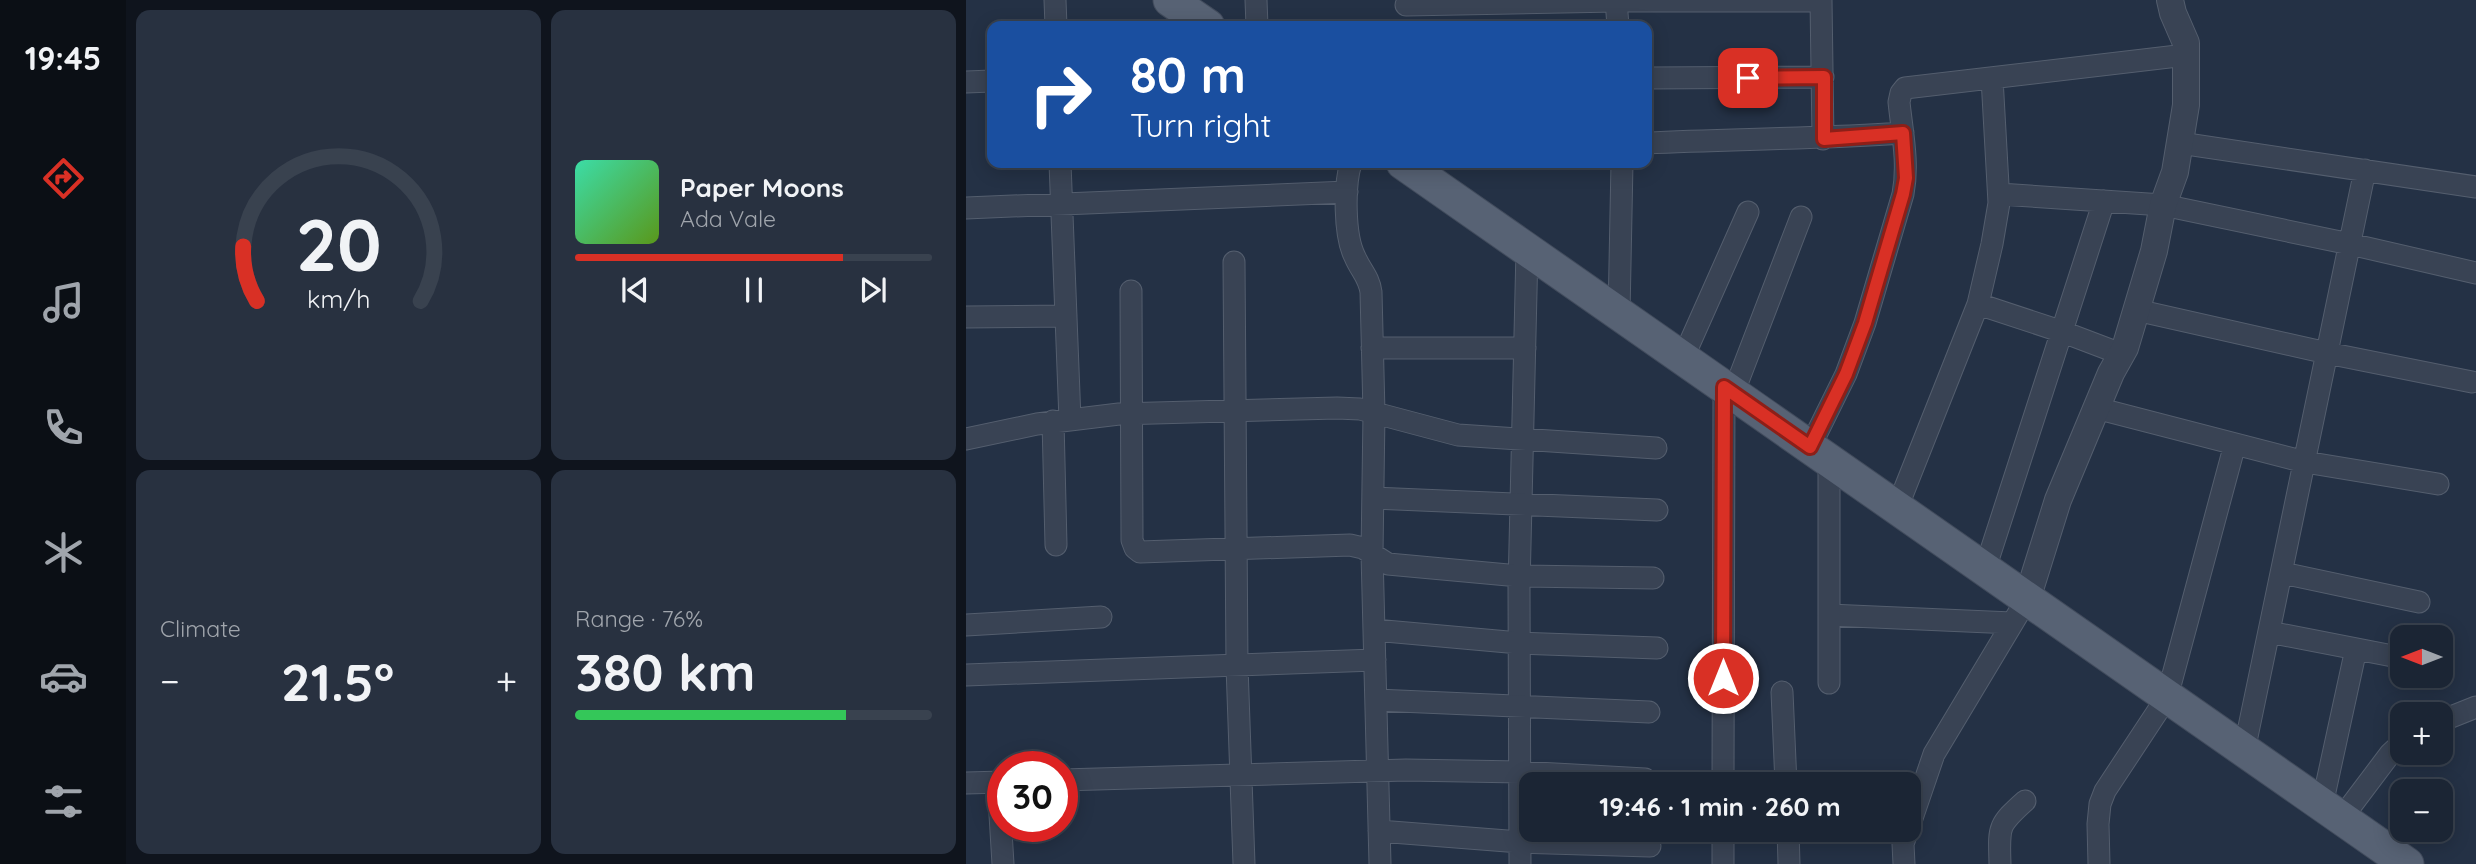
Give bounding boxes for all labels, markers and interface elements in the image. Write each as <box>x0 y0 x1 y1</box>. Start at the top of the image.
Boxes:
text: 19:45 <box>25 38 101 78</box>
text: 80 m <box>1130 44 1246 105</box>
pin <box>1718 48 1778 108</box>
icon: right <box>1015 49 1106 140</box>
icon: arrive <box>1729 59 1767 97</box>
text: Turn right <box>1130 105 1271 145</box>
icon: directions <box>39 154 88 203</box>
text: Paper Moons <box>680 171 844 204</box>
text: 20 <box>295 198 382 289</box>
text: Ada Vale <box>680 204 776 233</box>
icon: previous <box>616 271 654 309</box>
icon: pause <box>735 271 773 309</box>
icon: next <box>854 271 892 309</box>
icon: music <box>39 278 88 327</box>
text: km/h <box>307 283 370 314</box>
icon: phone <box>39 403 88 452</box>
icon: climate <box>39 528 88 577</box>
text: Range · 76% <box>575 604 703 633</box>
text: Climate <box>160 614 241 643</box>
north arrow <box>2390 625 2454 688</box>
map controls <box>2390 625 2453 842</box>
text: 380 km <box>575 639 755 704</box>
position arrow <box>1686 641 1760 715</box>
text: 21.5° <box>281 649 394 714</box>
icon: car <box>39 652 88 701</box>
text: − <box>160 657 180 705</box>
text: + <box>496 657 517 705</box>
button: + <box>2390 702 2453 765</box>
speed limit sign: 30 <box>987 751 1078 842</box>
icon: filters <box>39 777 88 826</box>
button: − <box>2390 779 2453 842</box>
text: 19:46 · 1 min · 260 m <box>1599 790 1841 823</box>

